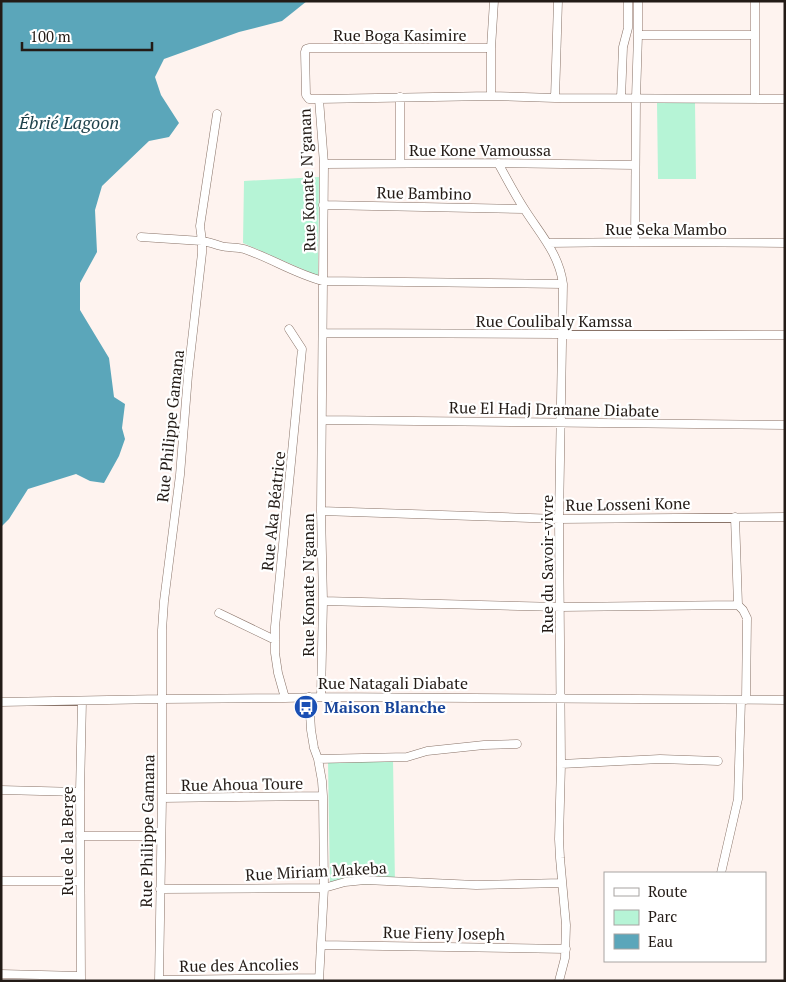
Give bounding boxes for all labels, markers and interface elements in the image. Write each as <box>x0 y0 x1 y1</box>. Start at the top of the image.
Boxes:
scale bar <box>22 20 152 52</box>
street label: Rue Boga Kasimire <box>333 24 467 46</box>
text: 100 m <box>30 26 71 46</box>
street label: Rue Konate N'ganan <box>293 107 320 252</box>
water label: Ébrié Lagoon <box>18 110 119 134</box>
street label: Rue Kone Vamoussa <box>409 139 551 161</box>
street label: Rue Bambino <box>376 181 472 205</box>
street label: Rue Seka Mambo <box>605 218 727 240</box>
street label: Rue Coulibaly Kamssa <box>476 310 632 332</box>
street label: Rue Philippe Gamana <box>151 349 189 503</box>
street label: Rue El Hadj Dramane Diabate <box>449 396 659 422</box>
street label: Rue Aka Béatrice <box>256 450 290 572</box>
street label: Rue Losseni Kone <box>565 492 691 516</box>
street label: Rue du Savoir-vivre <box>536 495 558 633</box>
street label: Rue Konate N'ganan <box>297 513 319 657</box>
street label: Rue Natagali Diabate <box>318 672 468 694</box>
bus stop icon: Maison Blanche <box>293 694 319 720</box>
place label: Maison Blanche <box>324 696 446 718</box>
street label: Rue Philippe Gamana <box>135 754 159 908</box>
street label: Rue Ahoua Toure <box>181 772 303 796</box>
street label: Rue de la Berge <box>56 786 78 896</box>
street label: Rue Miriam Makeba <box>245 856 387 886</box>
legend <box>604 872 766 962</box>
text: Route <box>648 881 687 901</box>
text: Parc <box>648 906 677 926</box>
street label: Rue Fieny Joseph <box>383 921 506 945</box>
text: Eau <box>648 931 673 951</box>
street label: Rue des Ancolies <box>179 953 299 977</box>

